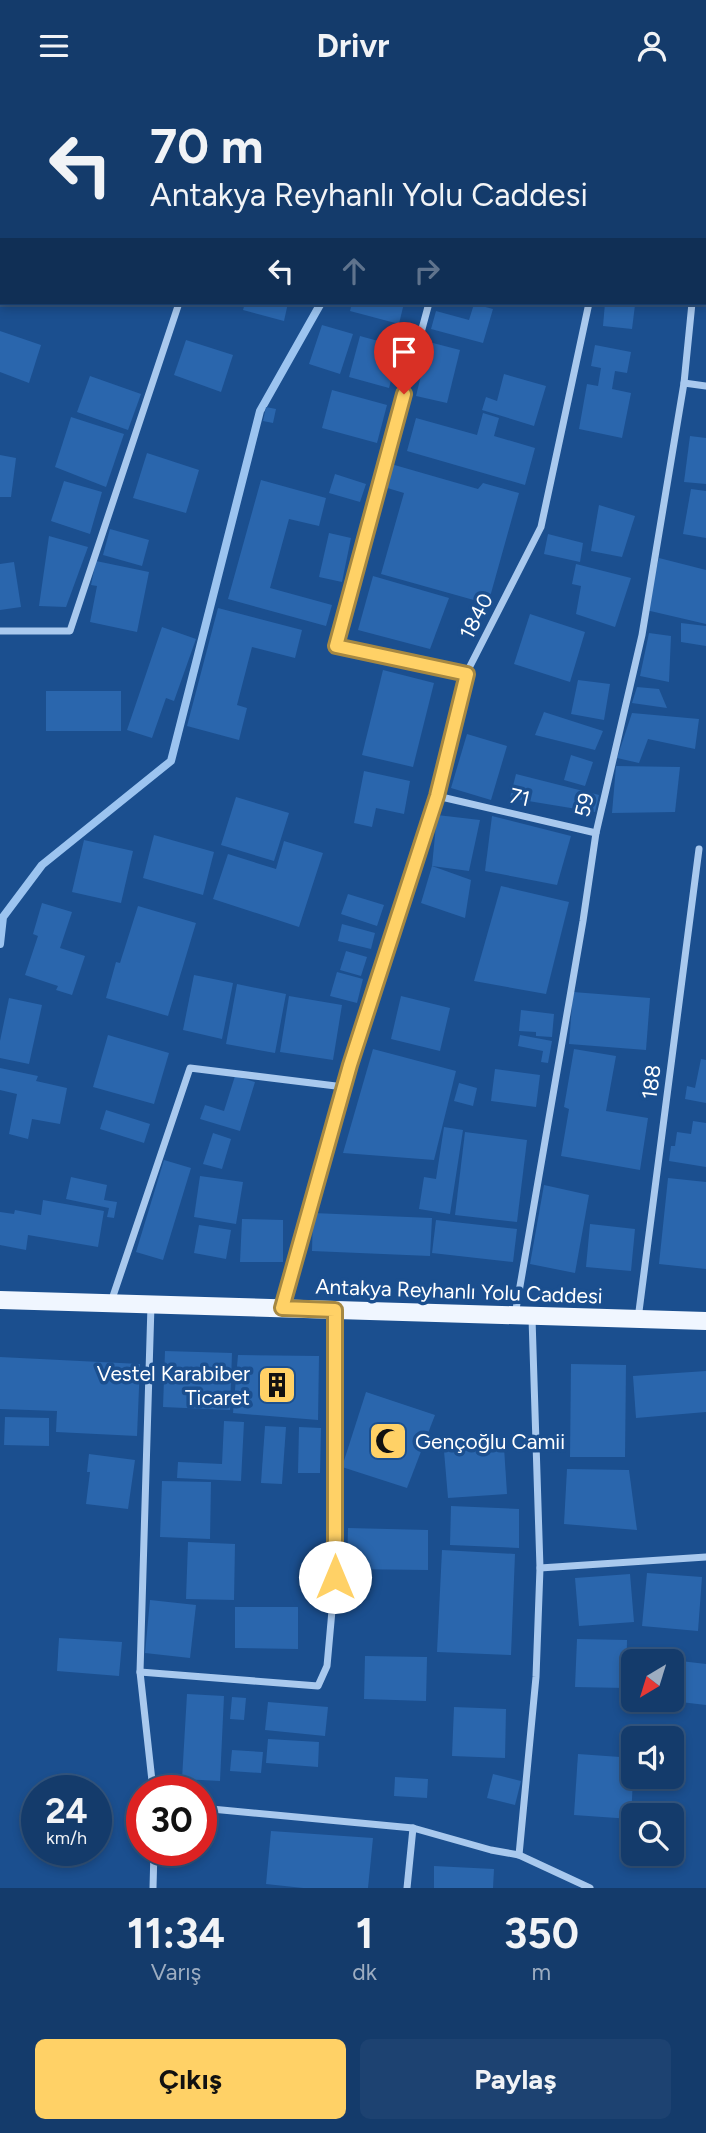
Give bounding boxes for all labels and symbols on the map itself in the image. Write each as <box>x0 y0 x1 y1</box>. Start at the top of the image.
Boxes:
pin <box>374 322 434 394</box>
street label: 1840 <box>454 589 498 643</box>
street label: 71 <box>507 783 533 811</box>
street label: 59 <box>569 791 599 819</box>
street label: 188 <box>636 1063 666 1101</box>
street label: Antakya Reyhanlı Yolu Caddesi <box>315 1273 603 1309</box>
place label: Vestel Karabiber Ticaret <box>97 1361 250 1410</box>
building icon: Vestel Karabiber Ticaret <box>256 1364 298 1406</box>
mosque icon: Gençoğlu Camii <box>367 1420 409 1462</box>
place label: Gençoğlu Camii <box>415 1429 565 1454</box>
position arrow <box>298 1540 372 1614</box>
north arrow <box>621 1649 684 1711</box>
speed limit sign: 30 <box>126 1775 217 1866</box>

